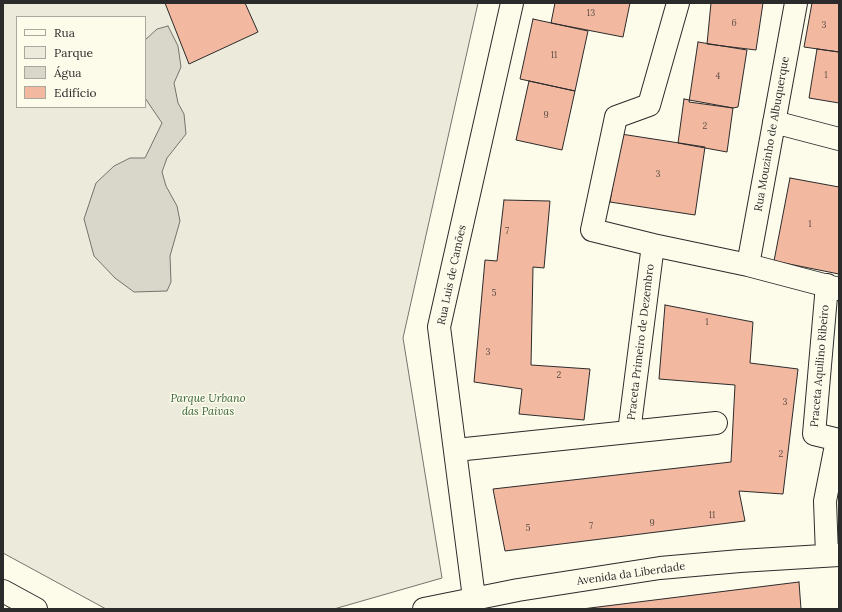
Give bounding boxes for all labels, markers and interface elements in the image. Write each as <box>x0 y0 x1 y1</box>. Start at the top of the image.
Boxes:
house number: 13 <box>587 8 595 18</box>
legend <box>16 16 146 108</box>
house number: 6 <box>731 18 737 28</box>
house number: 3 <box>821 20 827 30</box>
text: Rua <box>54 25 75 40</box>
text: Parque <box>54 45 93 60</box>
house number: 11 <box>551 50 557 60</box>
street label: Rua Mouzinho de Albuquerque <box>752 56 792 212</box>
text: Água <box>54 65 82 80</box>
house number: 1 <box>824 70 828 80</box>
house number: 4 <box>716 71 720 81</box>
text: Edifício <box>54 85 97 100</box>
house number: 9 <box>543 110 549 120</box>
house number: 2 <box>703 121 707 131</box>
house number: 3 <box>655 169 661 179</box>
house number: 1 <box>808 219 812 229</box>
street label: Rua Luis de Camões <box>435 224 469 326</box>
house number: 7 <box>505 226 509 236</box>
street label: Praceta Primeiro de Dezembro <box>625 263 657 421</box>
house number: 5 <box>492 288 496 298</box>
street label: Praceta Aquilino Ribeiro <box>808 304 832 428</box>
house number: 1 <box>705 317 709 327</box>
house number: 3 <box>485 347 491 357</box>
house number: 2 <box>557 370 561 380</box>
park label: Parque Urbano das Paivas <box>170 392 246 418</box>
house number: 3 <box>782 397 788 407</box>
house number: 2 <box>779 449 783 459</box>
house number: 11 <box>709 510 715 520</box>
house number: 9 <box>649 518 655 528</box>
house number: 7 <box>589 521 593 531</box>
house number: 5 <box>526 523 530 533</box>
street label: Avenida da Liberdade <box>576 560 686 588</box>

